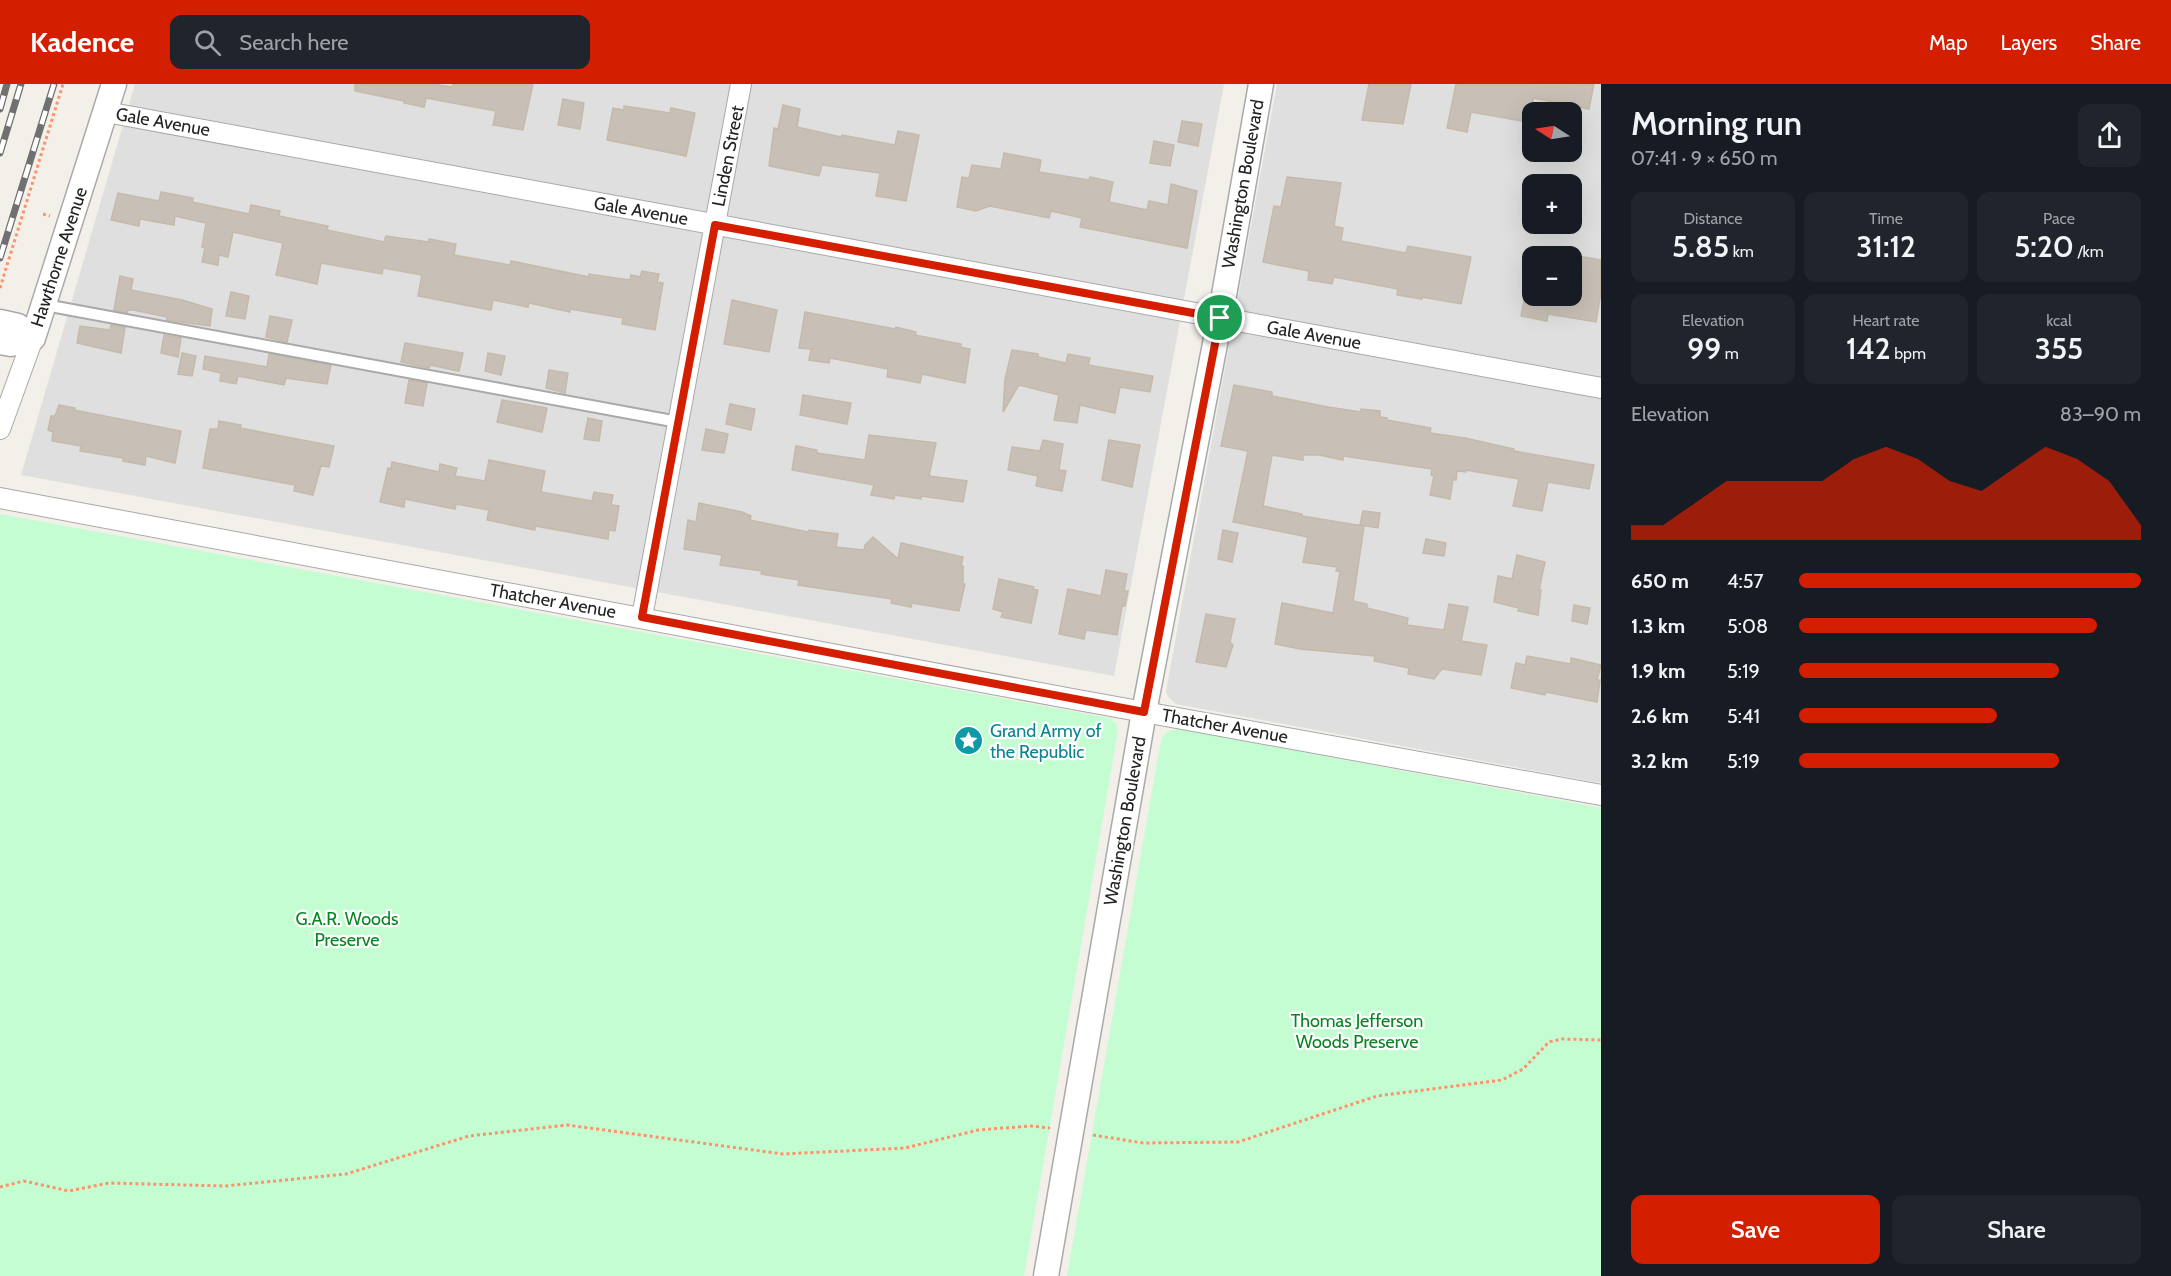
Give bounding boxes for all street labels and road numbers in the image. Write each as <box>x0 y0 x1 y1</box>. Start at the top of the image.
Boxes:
street label: Washington Boulevard <box>1217 98 1269 270</box>
street label: Gale Avenue <box>114 103 212 141</box>
street label: Linden Street <box>707 104 749 208</box>
street label: Hawthorne Avenue <box>26 184 92 330</box>
street label: Gale Avenue <box>592 192 690 230</box>
street label: Gale Avenue <box>1265 316 1363 354</box>
street label: Thatcher Avenue <box>488 579 618 623</box>
street label: Thatcher Avenue <box>1160 704 1290 748</box>
street label: Washington Boulevard <box>1099 735 1151 907</box>

